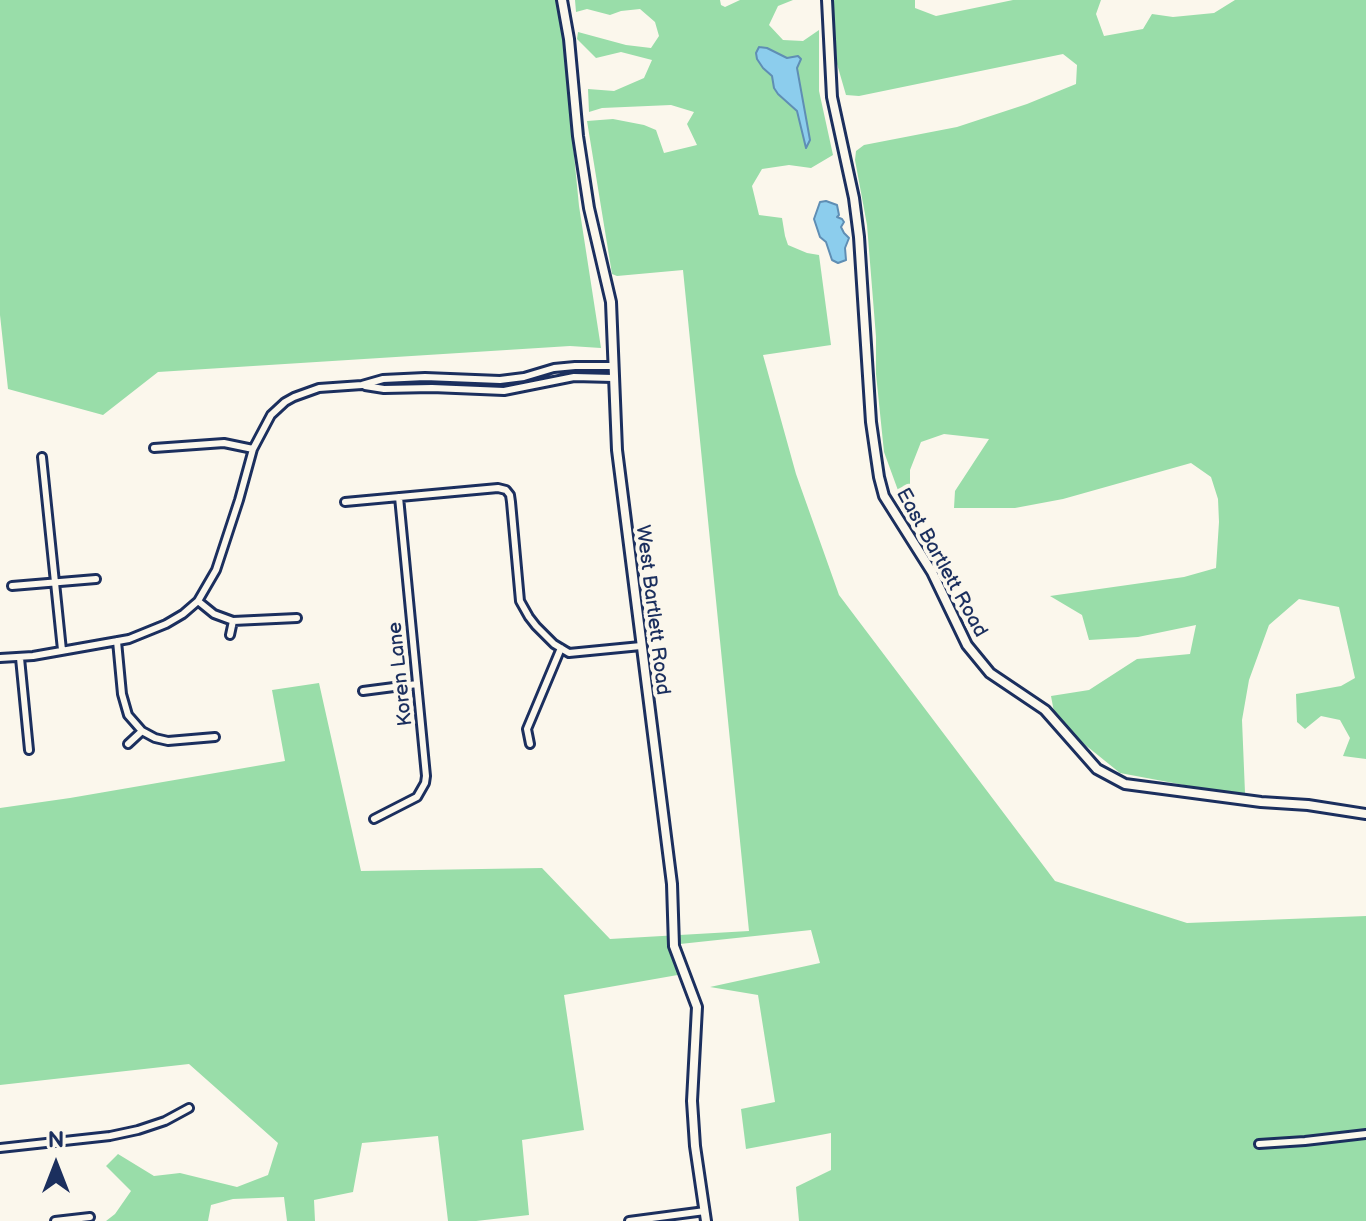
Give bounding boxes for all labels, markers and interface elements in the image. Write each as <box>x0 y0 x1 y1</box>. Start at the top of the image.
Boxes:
street label: East Bartlett Road <box>890 484 992 642</box>
street label: West Bartlett Road <box>630 524 674 696</box>
street label: Koren Lane <box>384 621 418 727</box>
north arrow <box>16 1125 96 1205</box>
text: N <box>48 1127 64 1154</box>

